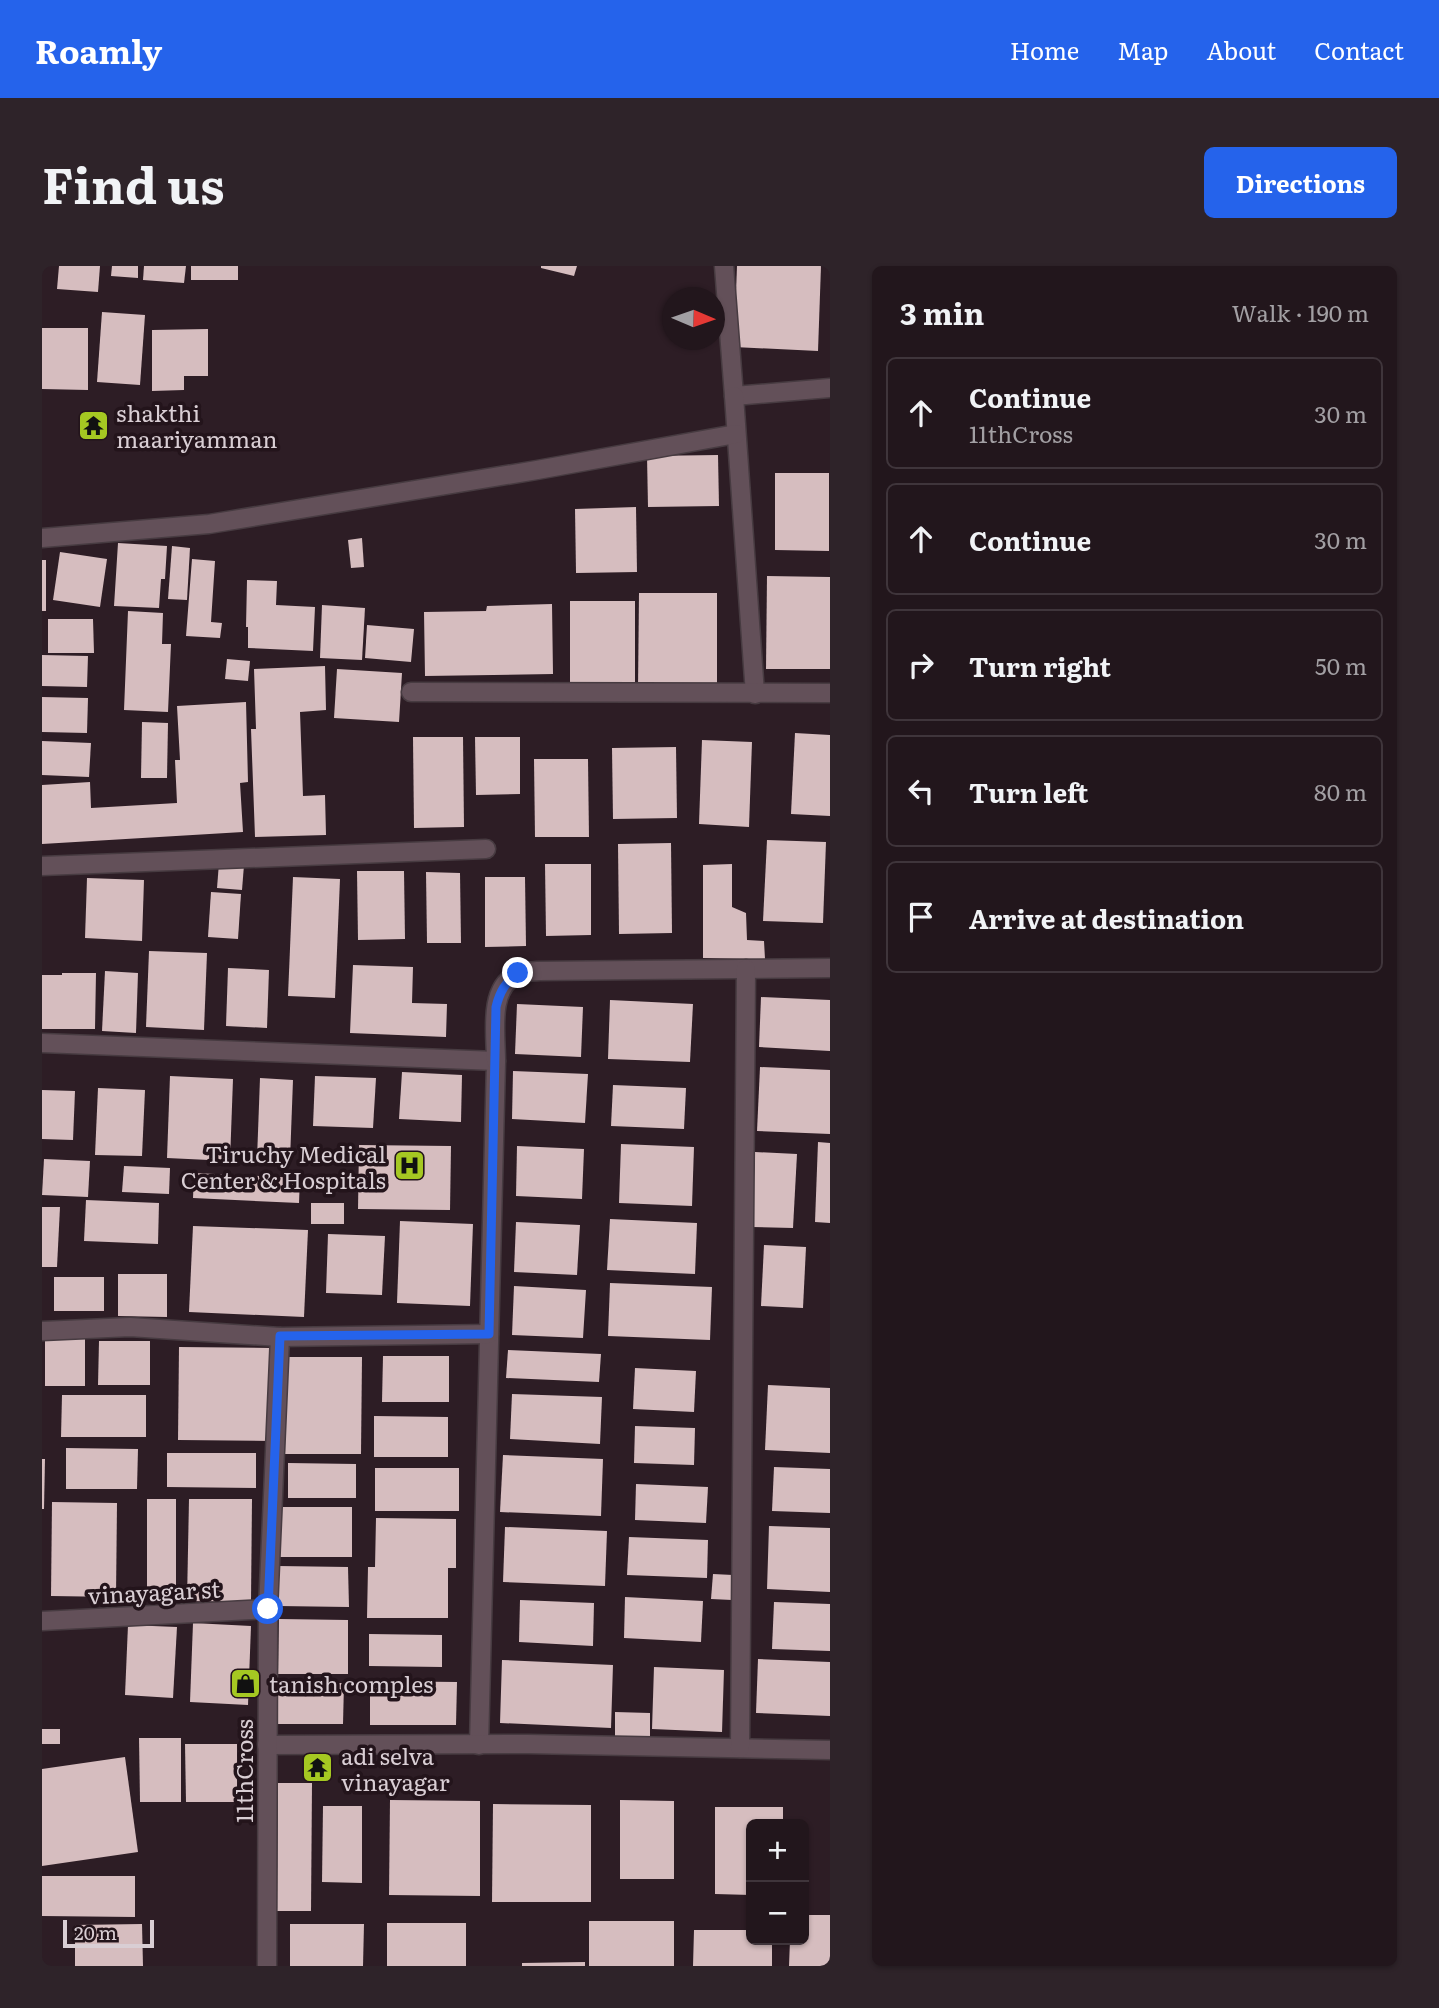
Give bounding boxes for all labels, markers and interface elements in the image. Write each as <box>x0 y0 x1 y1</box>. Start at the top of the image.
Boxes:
text: Roamly <box>35 25 162 74</box>
text: Home <box>1010 32 1079 67</box>
text: Map <box>1117 32 1168 67</box>
text: About <box>1206 32 1276 67</box>
text: Contact <box>1314 32 1404 67</box>
text: Find us <box>42 146 225 219</box>
button: Directions <box>1204 147 1397 218</box>
north arrow <box>662 287 725 350</box>
text: 3 min <box>900 290 984 334</box>
text: Walk · 190 m <box>1232 295 1369 329</box>
text: Continue <box>969 377 1091 416</box>
icon: ahead <box>902 394 940 432</box>
place label: shakthi maariyamman <box>116 395 278 455</box>
text: 30 m <box>1314 396 1367 430</box>
temple icon: shakthi maariyamman <box>76 408 110 442</box>
text: 11thCross <box>969 416 1073 450</box>
icon: ahead <box>902 520 940 558</box>
text: Continue <box>969 520 1091 559</box>
text: 30 m <box>1314 522 1367 556</box>
icon: right <box>902 646 940 684</box>
text: Turn right <box>969 646 1111 685</box>
text: 50 m <box>1315 648 1367 682</box>
icon: left <box>902 772 940 810</box>
text: Turn left <box>969 772 1088 811</box>
text: 80 m <box>1314 774 1367 808</box>
icon: arrive <box>902 898 940 936</box>
text: Arrive at destination <box>969 898 1244 937</box>
route end <box>502 957 533 988</box>
place label: Tiruchy Medical Center & Hospitals <box>181 1136 386 1196</box>
hospital icon: Tiruchy Medical Center & Hospitals <box>392 1149 426 1183</box>
street label: vinayagar st <box>87 1571 222 1611</box>
route start <box>252 1593 283 1624</box>
shop icon: tanish comples <box>229 1666 263 1700</box>
place label: tanish comples <box>269 1666 433 1700</box>
street label: 11thCross <box>226 1719 260 1823</box>
place label: adi selva vinayagar <box>341 1738 450 1798</box>
temple icon: adi selva vinayagar <box>301 1751 335 1785</box>
map controls <box>746 1819 809 1945</box>
button: + <box>746 1819 809 1882</box>
button: − <box>746 1882 809 1945</box>
scale bar <box>63 1917 154 1949</box>
text: 20 m <box>74 1918 117 1946</box>

